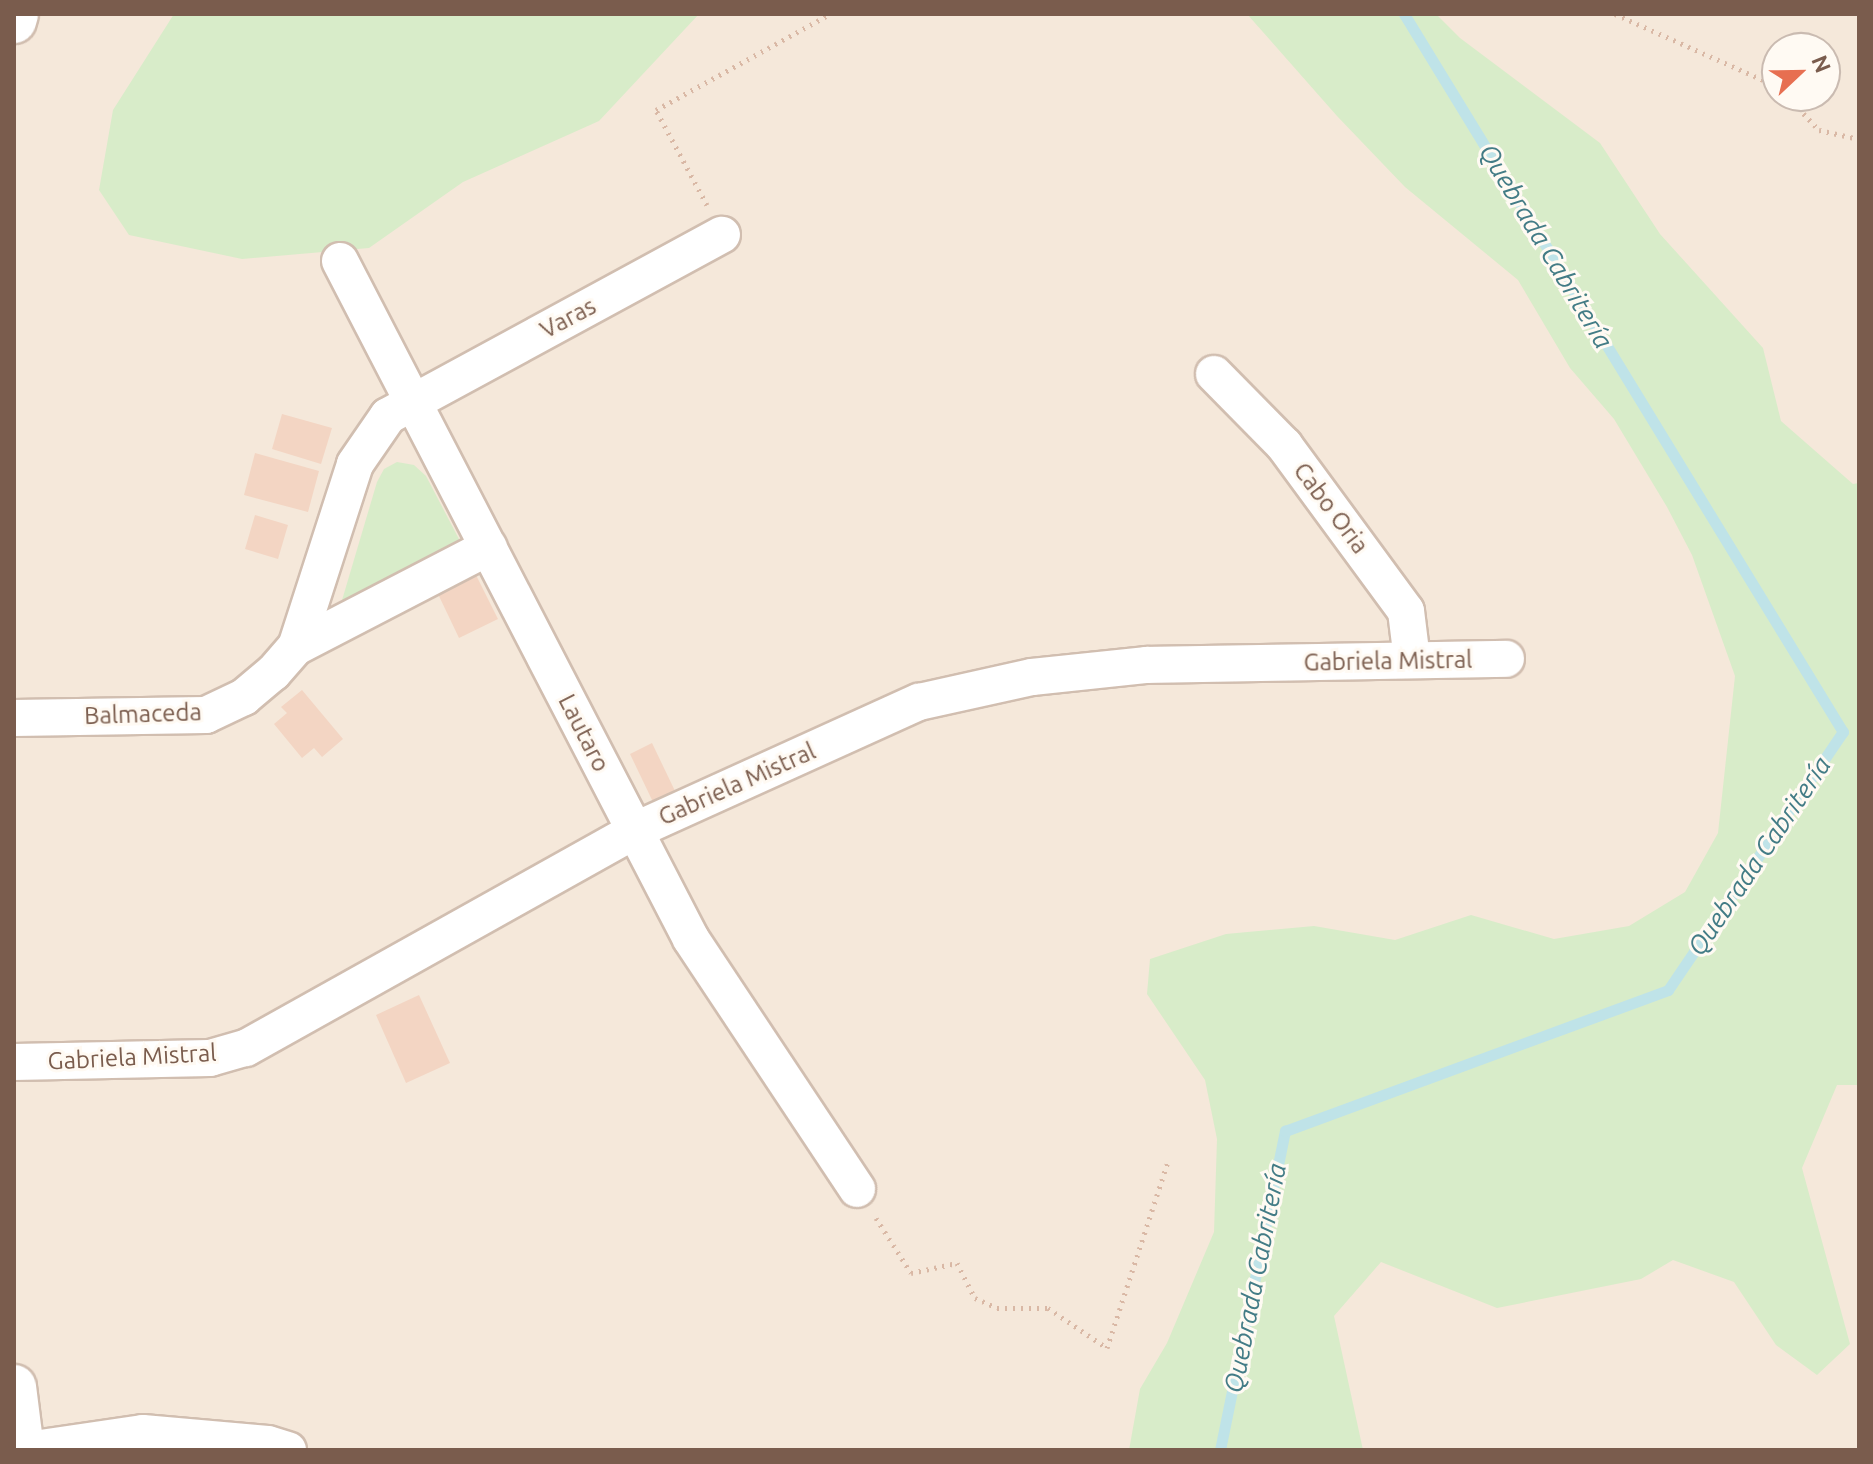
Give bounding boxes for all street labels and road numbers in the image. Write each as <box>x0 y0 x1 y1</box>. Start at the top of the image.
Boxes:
street label: Varas <box>535 291 601 345</box>
street label: Cabo Oria <box>1287 457 1375 559</box>
street label: Gabriela Mistral <box>1303 645 1473 677</box>
street label: Lautaro <box>552 689 616 777</box>
street label: Balmaceda <box>84 698 202 730</box>
street label: Gabriela Mistral <box>654 737 820 831</box>
street label: Gabriela Mistral <box>47 1038 217 1076</box>

